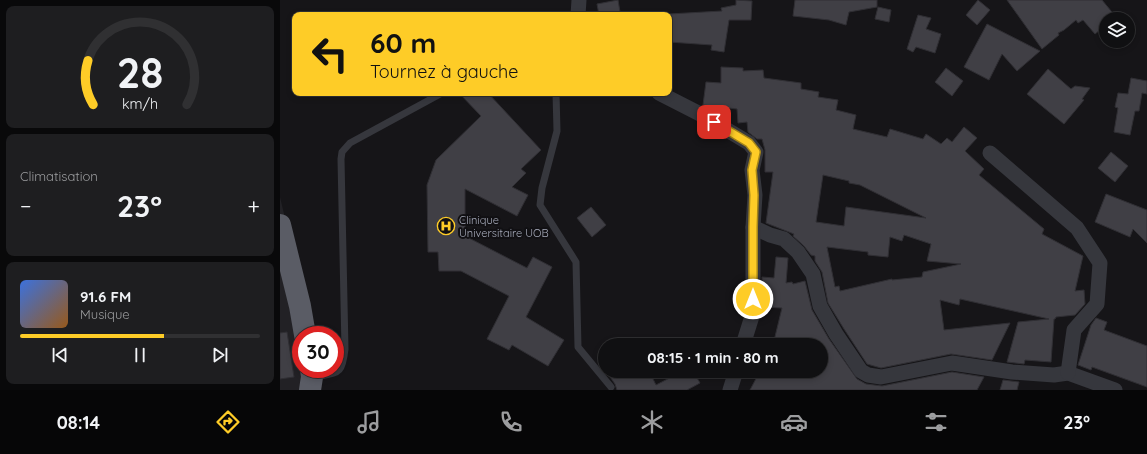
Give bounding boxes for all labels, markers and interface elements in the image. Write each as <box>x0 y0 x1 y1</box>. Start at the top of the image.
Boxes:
map controls <box>1099 12 1135 48</box>
button: layers <box>1099 12 1135 48</box>
text: 60 m <box>370 25 436 60</box>
icon: left <box>304 28 356 80</box>
text: 28 <box>117 46 163 98</box>
text: Tournez à gauche <box>370 60 519 83</box>
text: km/h <box>122 95 158 113</box>
pin <box>697 105 731 139</box>
icon: arrive <box>703 111 725 133</box>
text: Climatisation <box>20 168 98 184</box>
text: 23° <box>117 187 162 225</box>
text: − <box>20 192 31 220</box>
text: + <box>248 192 260 220</box>
place label: Clinique Universitaire UOB <box>459 213 549 240</box>
hospital icon: Clinique Universitaire UOB <box>436 216 456 236</box>
position arrow <box>732 278 774 320</box>
text: 91.6 FM <box>80 287 131 306</box>
text: Musique <box>80 306 130 322</box>
speed limit sign: 30 <box>292 326 344 378</box>
icon: previous <box>49 344 71 366</box>
icon: pause <box>129 344 151 366</box>
icon: next <box>209 344 231 366</box>
text: 08:15 · 1 min · 80 m <box>647 348 779 367</box>
icon: directions <box>214 408 242 436</box>
icon: music <box>355 408 383 436</box>
icon: phone <box>497 408 525 436</box>
icon: climate <box>638 408 666 436</box>
icon: car <box>780 408 808 436</box>
icon: filters <box>922 408 950 436</box>
text: 08:14 <box>57 411 100 434</box>
text: 23° <box>1063 411 1090 434</box>

